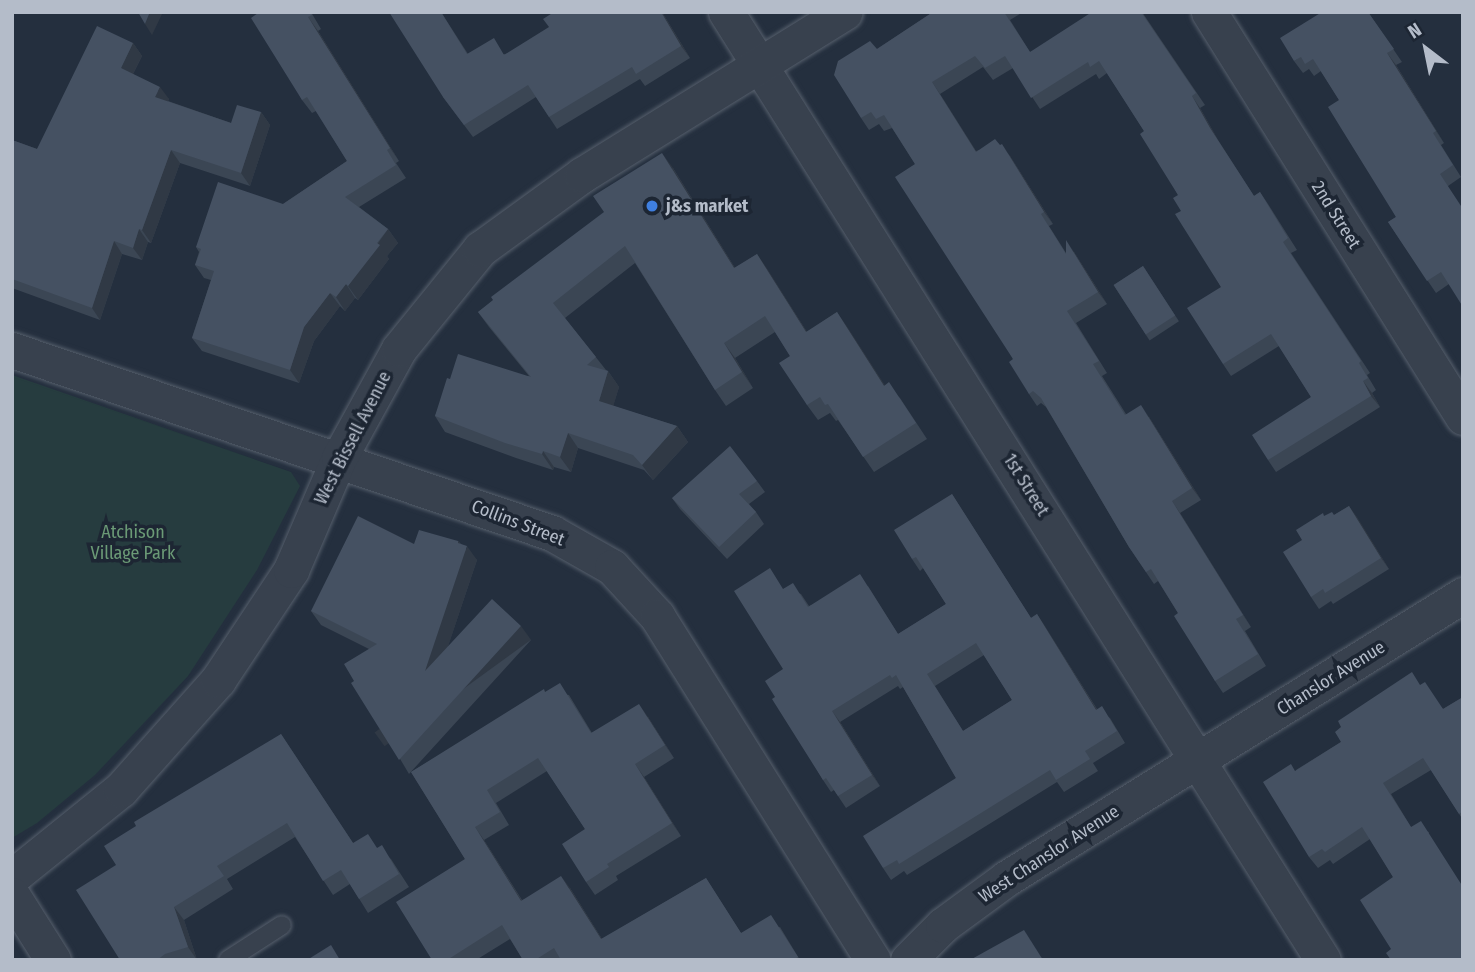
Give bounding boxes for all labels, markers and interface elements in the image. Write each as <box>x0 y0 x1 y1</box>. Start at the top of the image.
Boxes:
north arrow <box>1391 14 1461 84</box>
text: N <box>1404 18 1426 44</box>
street label: 2nd Street <box>1307 177 1365 253</box>
place label: j&s market <box>666 195 748 217</box>
marker: j&s market <box>644 198 660 214</box>
street label: West Bissell Avenue <box>310 368 396 508</box>
street label: 1st Street <box>999 450 1053 520</box>
street label: Collins Street <box>468 495 568 551</box>
park label: Atchison Village Park <box>90 522 176 564</box>
street label: Chanslor Avenue <box>1273 636 1389 720</box>
street label: West Chanslor Avenue <box>975 801 1123 907</box>

